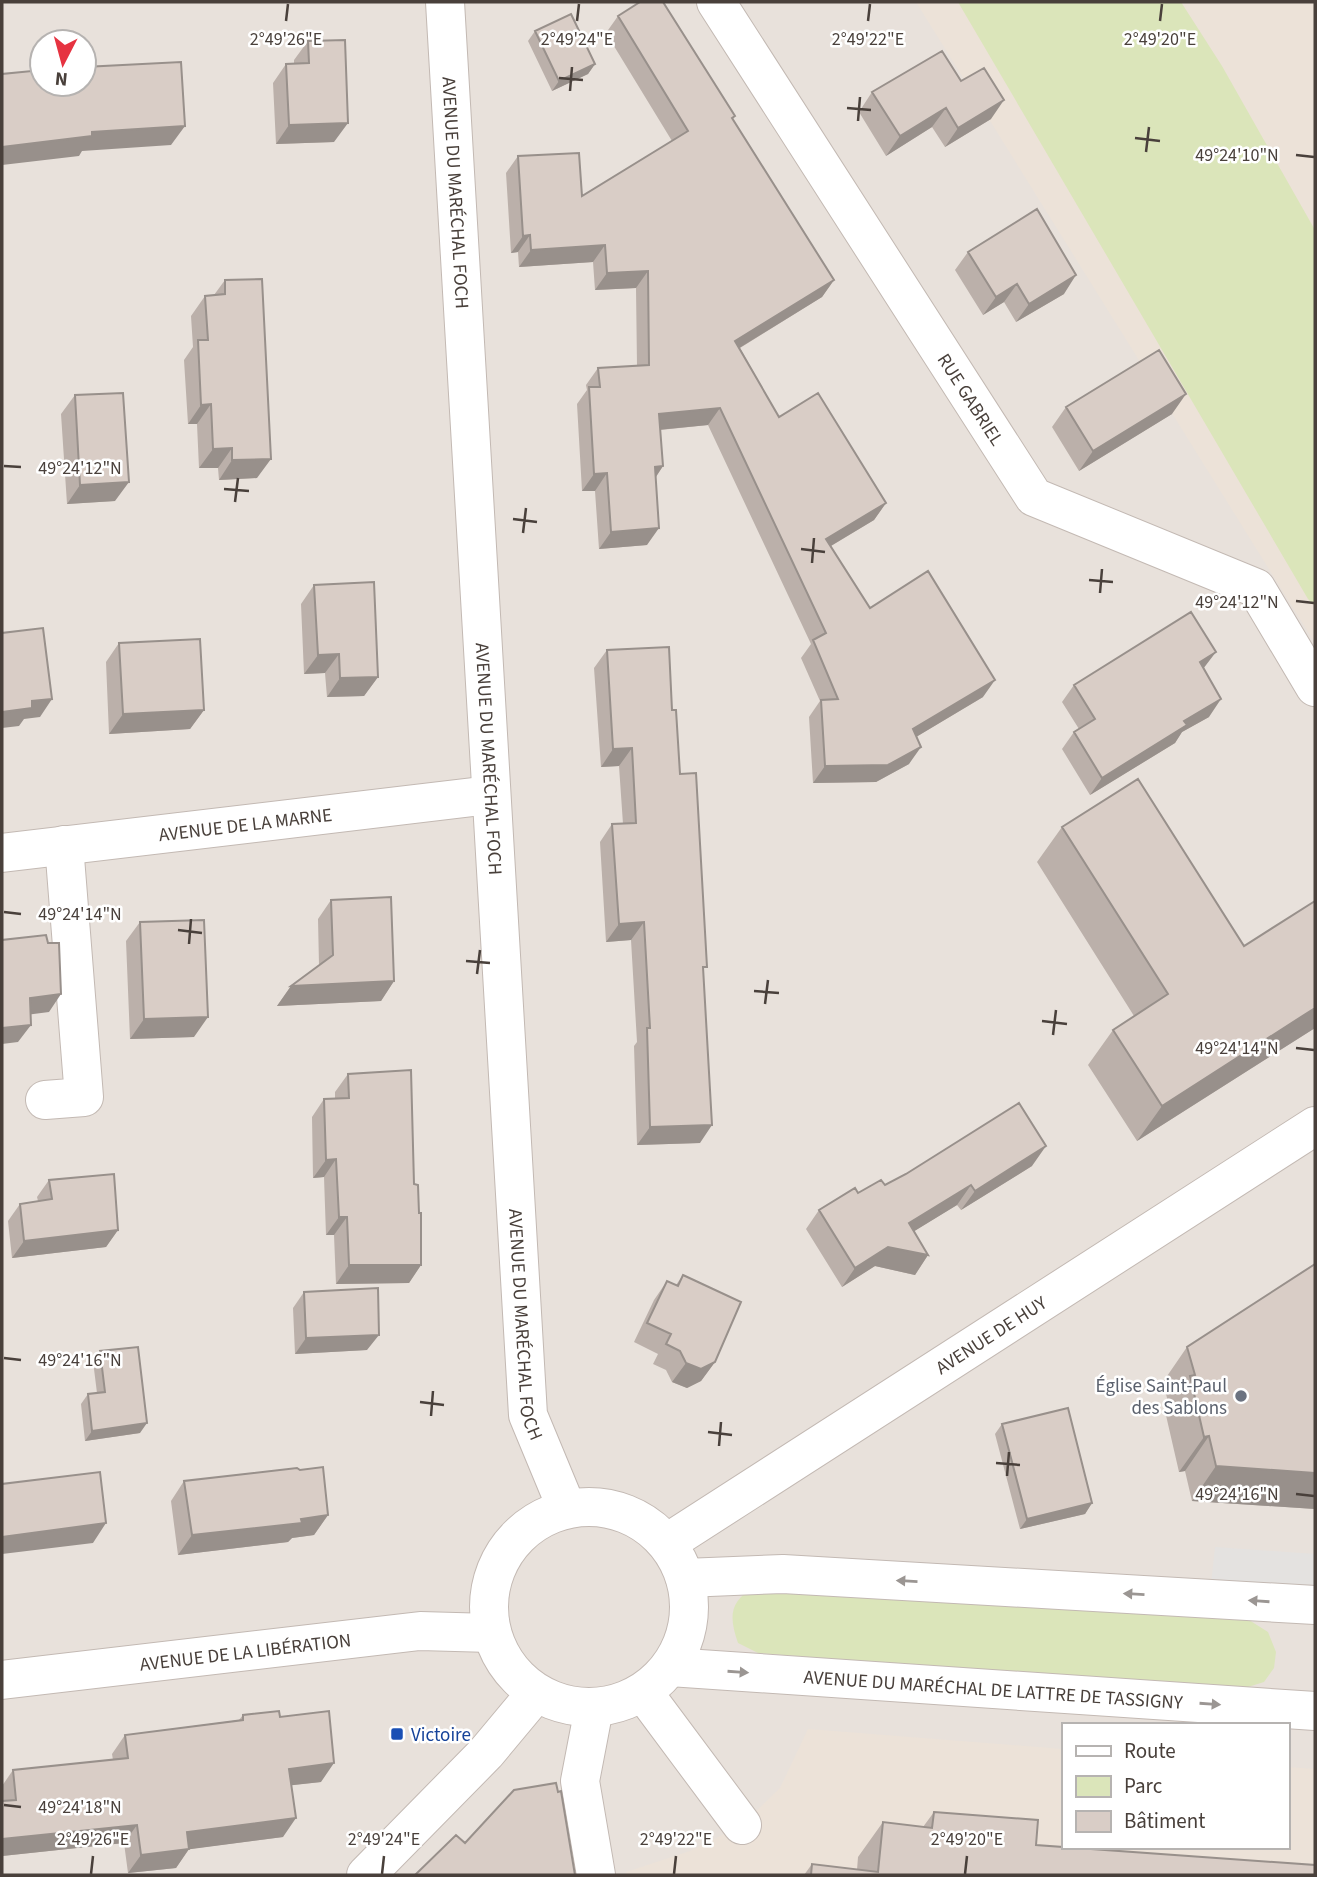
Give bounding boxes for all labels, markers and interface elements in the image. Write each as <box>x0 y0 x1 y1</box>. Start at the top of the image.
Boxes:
text: 2°49'26"E <box>250 27 322 52</box>
text: 2°49'24"E <box>541 27 613 52</box>
text: 2°49'22"E <box>832 27 904 52</box>
text: 2°49'20"E <box>1124 27 1196 52</box>
north arrow <box>28 28 98 98</box>
text: N <box>54 64 69 93</box>
street label: AVENUE DU MARÉCHAL FOCH <box>434 76 475 310</box>
text: 49°24'10"N <box>1195 143 1279 168</box>
street label: RUE GABRIEL <box>930 348 1010 451</box>
text: 49°24'12"N <box>38 456 122 481</box>
text: 49°24'12"N <box>1195 590 1279 615</box>
street label: AVENUE DU MARÉCHAL FOCH <box>468 642 508 876</box>
street label: AVENUE DE LA MARNE <box>157 802 334 849</box>
text: 49°24'14"N <box>38 902 122 927</box>
text: 49°24'14"N <box>1195 1036 1279 1061</box>
street label: AVENUE DU MARÉCHAL FOCH <box>501 1208 549 1445</box>
street label: AVENUE DE HUY <box>931 1290 1053 1382</box>
text: 49°24'16"N <box>38 1348 122 1373</box>
place label: Église Saint-Paul des Sablons <box>1095 1373 1227 1422</box>
marker: Église Saint-Paul des Sablons <box>1233 1388 1249 1404</box>
text: 49°24'16"N <box>1195 1482 1279 1507</box>
one-way arrow <box>895 1575 917 1586</box>
one-way arrow <box>1123 1588 1145 1599</box>
one-way arrow <box>1247 1595 1269 1606</box>
street label: AVENUE DE LA LIBÉRATION <box>138 1627 353 1679</box>
street label: AVENUE DU MARÉCHAL DE LATTRE DE TASSIGNY <box>803 1664 1185 1717</box>
one-way arrow <box>728 1667 750 1678</box>
one-way arrow <box>1199 1699 1221 1710</box>
place label: Victoire <box>411 1722 471 1749</box>
legend <box>1062 1723 1289 1849</box>
marker: Victoire <box>389 1726 405 1742</box>
text: Route <box>1124 1736 1176 1766</box>
text: Parc <box>1124 1771 1163 1801</box>
text: 49°24'18"N <box>38 1795 122 1820</box>
text: Bâtiment <box>1124 1806 1205 1836</box>
text: 2°49'26"E <box>57 1827 129 1852</box>
text: 2°49'24"E <box>348 1827 420 1852</box>
text: 2°49'22"E <box>640 1827 712 1852</box>
text: 2°49'20"E <box>931 1827 1003 1852</box>

